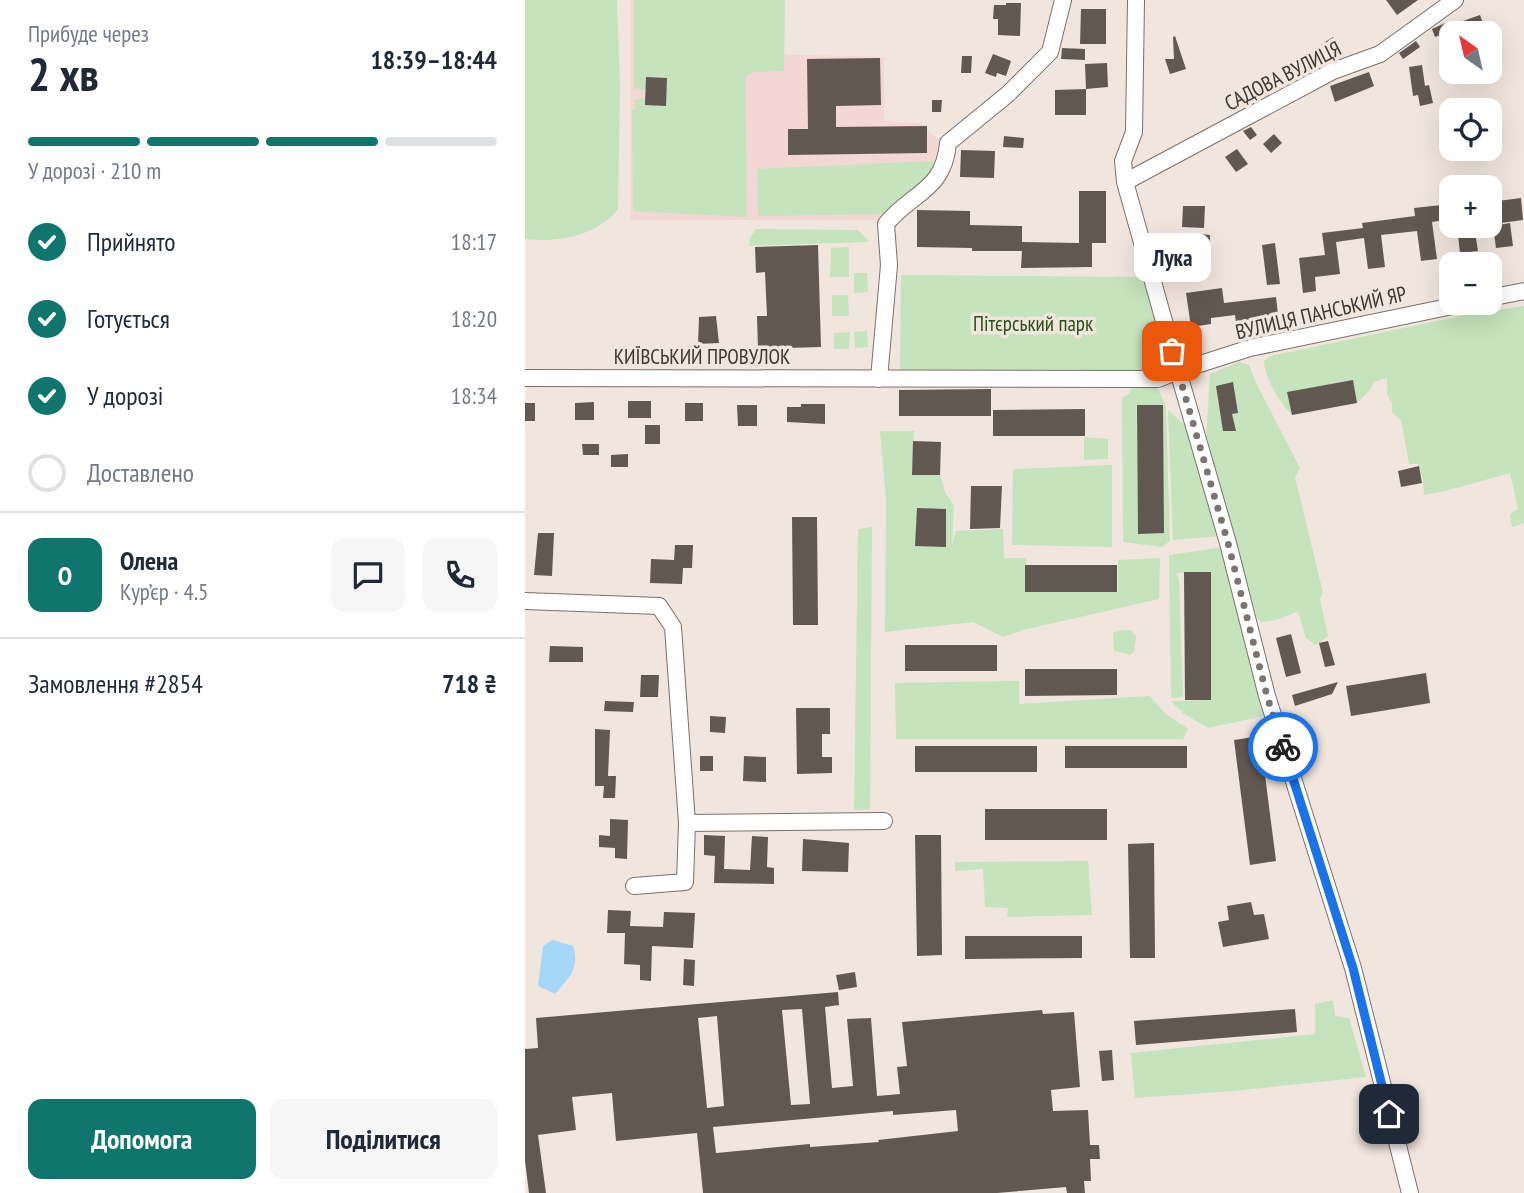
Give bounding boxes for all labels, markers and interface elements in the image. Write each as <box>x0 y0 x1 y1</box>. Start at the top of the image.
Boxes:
text: Прибуде через <box>28 19 149 48</box>
north arrow <box>1439 21 1501 84</box>
map controls <box>1439 21 1502 315</box>
street label: САДОВА ВУЛИЦЯ <box>1220 35 1346 116</box>
text: 18:39–18:44 <box>370 43 497 76</box>
text: 2 хв <box>28 44 99 104</box>
button: locate <box>1439 98 1502 161</box>
text: У дорозі · 210 m <box>28 156 161 185</box>
button: + <box>1439 175 1502 238</box>
icon: check <box>28 223 66 261</box>
text: Прийнято <box>87 225 175 258</box>
text: 18:17 <box>451 227 497 256</box>
callout: Лука <box>1133 232 1211 281</box>
text: Лука <box>1153 243 1193 272</box>
button: − <box>1439 252 1502 315</box>
street label: ВУЛИЦЯ ПАНСЬКИЙ ЯР <box>1233 280 1409 345</box>
icon: check <box>28 300 66 338</box>
text: Готується <box>87 302 170 335</box>
text: 18:20 <box>451 304 497 333</box>
park label: Пітєрський парк <box>973 310 1093 337</box>
pin <box>1142 321 1202 381</box>
icon: bag <box>1153 332 1191 370</box>
street label: КИЇВСЬКИЙ ПРОВУЛОК <box>614 343 790 370</box>
icon: check <box>28 377 66 415</box>
text: У дорозі <box>87 379 164 412</box>
text: 18:34 <box>451 381 497 410</box>
text: Доставлено <box>87 456 194 489</box>
button: chat <box>331 538 405 612</box>
button: phone <box>423 538 497 612</box>
text: Олена <box>120 544 178 577</box>
text: О <box>58 559 72 592</box>
text: Кур’єр · 4.5 <box>120 577 208 606</box>
text: Замовлення #2854 <box>28 667 203 700</box>
text: 718 ₴ <box>442 667 497 700</box>
courier <box>1248 712 1318 782</box>
icon: bike <box>1264 728 1302 766</box>
pin <box>1359 1084 1419 1144</box>
icon: home <box>1370 1095 1408 1133</box>
button: Допомога <box>28 1099 256 1179</box>
button: Поділитися <box>270 1099 497 1179</box>

